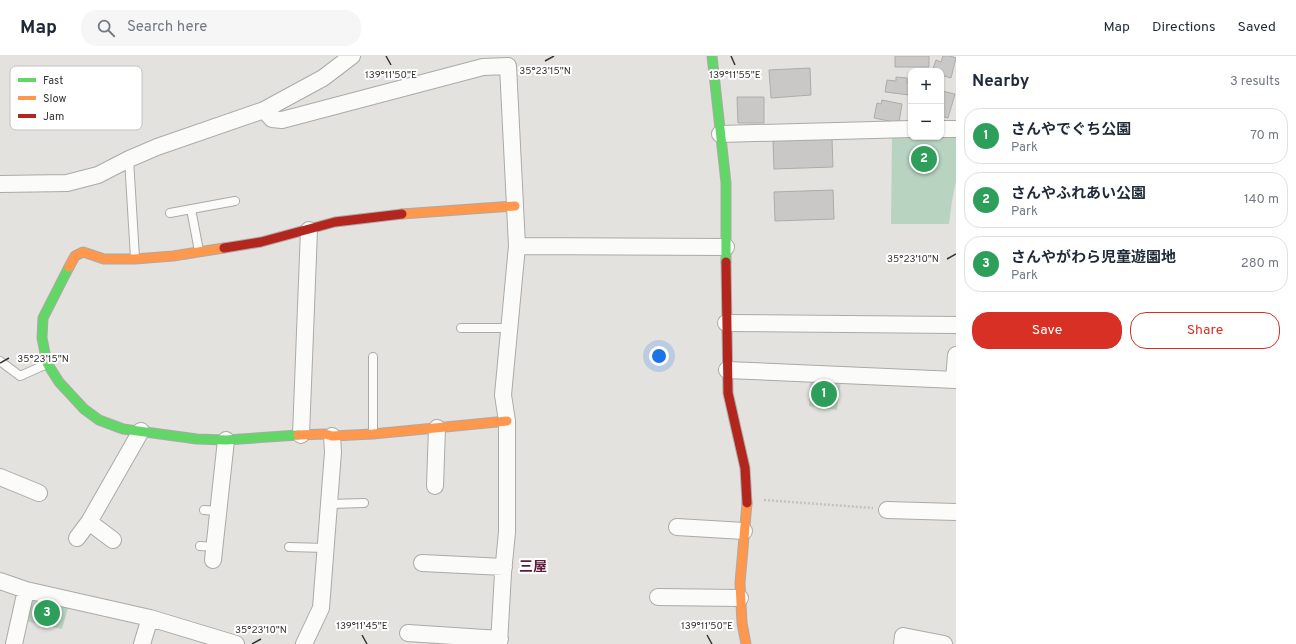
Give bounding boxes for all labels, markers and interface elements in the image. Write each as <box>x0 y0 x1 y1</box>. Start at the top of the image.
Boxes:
search box <box>81 10 361 46</box>
text: Map <box>20 16 57 40</box>
icon: search <box>95 17 117 39</box>
text: Search here <box>127 18 207 37</box>
text: Map <box>1104 19 1130 36</box>
text: Directions <box>1152 19 1216 36</box>
text: Saved <box>1238 19 1276 36</box>
text: 35°23'15"N <box>519 65 571 78</box>
legend <box>10 66 142 130</box>
map controls <box>908 68 944 140</box>
button: + <box>908 68 944 104</box>
text: 139°11'50"E <box>365 69 417 82</box>
text: 139°11'55"E <box>709 69 761 82</box>
text: Nearby <box>972 71 1029 93</box>
text: Fast <box>43 74 63 88</box>
text: 3 results <box>1230 74 1280 90</box>
text: Slow <box>43 92 66 106</box>
button: − <box>908 104 944 140</box>
text: Jam <box>43 110 64 124</box>
text: さんやでぐち公園 <box>1011 121 1131 140</box>
text: 1 <box>983 128 989 144</box>
text: 70 m <box>1250 128 1279 144</box>
text: Park <box>1011 140 1038 156</box>
pin: 2 <box>911 144 937 174</box>
text: さんやふれあい公園 <box>1011 185 1146 204</box>
text: 2 <box>982 192 990 208</box>
text: 140 m <box>1244 192 1279 208</box>
text: Park <box>1011 204 1038 220</box>
text: さんやがわら児童遊園地 <box>1011 249 1176 268</box>
text: 35°23'10"N <box>887 253 939 266</box>
text: 3 <box>982 256 990 272</box>
text: 280 m <box>1241 256 1279 272</box>
text: Park <box>1011 268 1038 284</box>
button: Save <box>972 312 1122 349</box>
button: Share <box>1130 312 1280 349</box>
your location <box>649 346 669 366</box>
text: 35°23'15"N <box>17 353 69 366</box>
pin: 1 <box>811 379 837 409</box>
district label: 三屋 <box>519 559 547 576</box>
pin: 3 <box>34 598 60 628</box>
text: 139°11'45"E <box>336 620 388 633</box>
text: 139°11'50"E <box>681 620 733 633</box>
text: 35°23'10"N <box>235 624 287 637</box>

